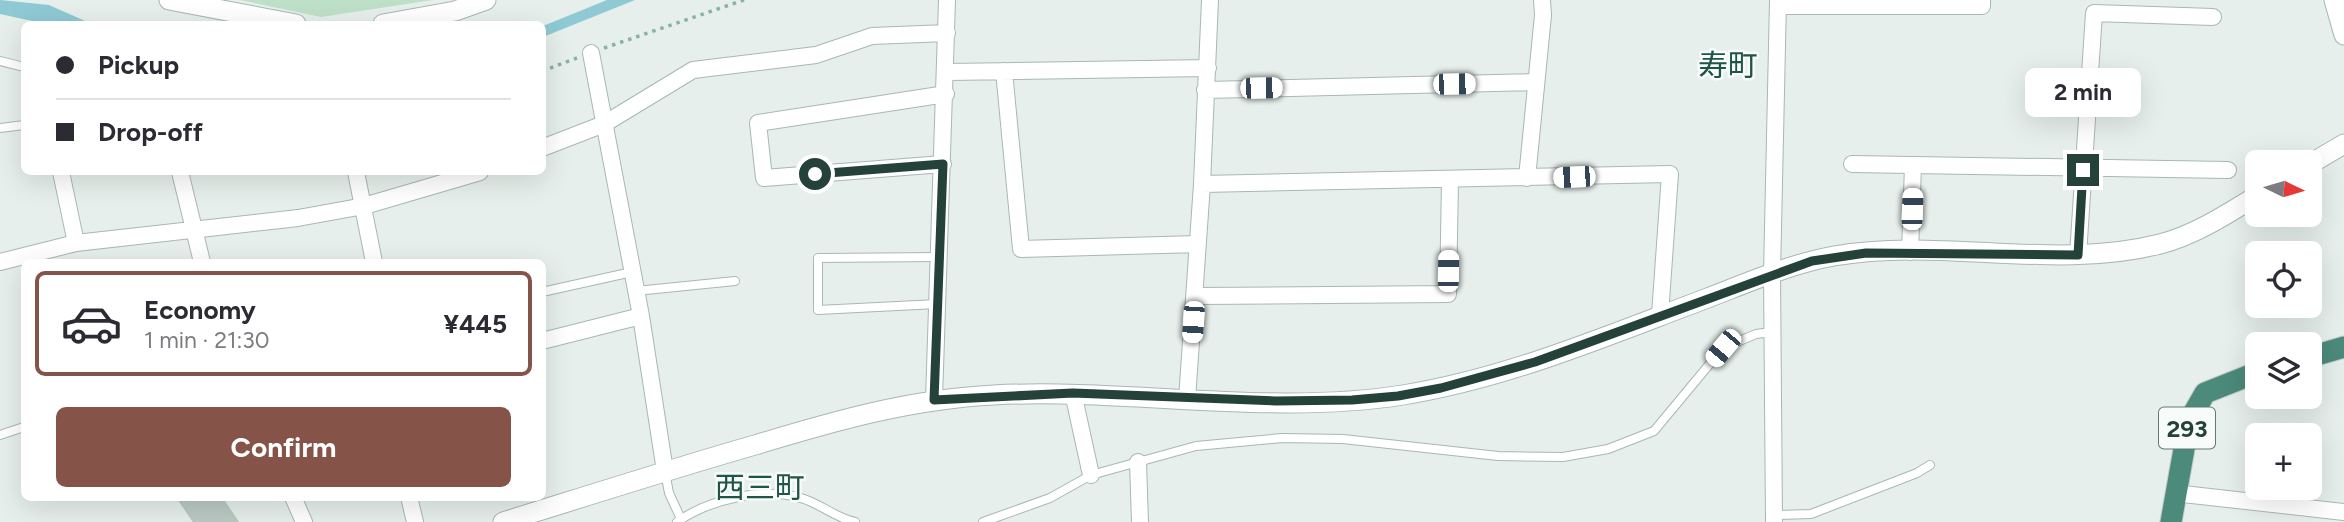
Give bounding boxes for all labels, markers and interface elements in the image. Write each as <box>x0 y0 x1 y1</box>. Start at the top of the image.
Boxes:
district label: 寿町 <box>1698 47 1758 84</box>
text: Pickup <box>98 49 179 81</box>
callout: 2 min <box>2025 68 2141 118</box>
car <box>1433 73 1476 95</box>
car <box>1240 77 1283 99</box>
text: 2 min <box>2054 78 2112 106</box>
text: Drop-off <box>98 116 203 148</box>
north arrow <box>2245 150 2322 228</box>
map controls <box>2245 150 2322 500</box>
route end <box>2067 154 2099 186</box>
route start <box>799 158 831 190</box>
car <box>1553 166 1596 188</box>
car <box>1901 188 1924 230</box>
button: locate <box>2245 241 2322 318</box>
car <box>1438 250 1459 292</box>
icon: car <box>60 292 123 355</box>
text: Economy <box>144 294 256 326</box>
car <box>1182 300 1205 344</box>
text: ¥445 <box>443 308 507 340</box>
car <box>1702 325 1745 371</box>
text: 1 min · 21:30 <box>144 326 270 354</box>
button: layers <box>2245 332 2322 409</box>
button: Confirm <box>56 407 511 487</box>
road number: 293 <box>2159 408 2215 448</box>
button: + <box>2245 423 2322 500</box>
district label: 西三町 <box>715 469 805 506</box>

